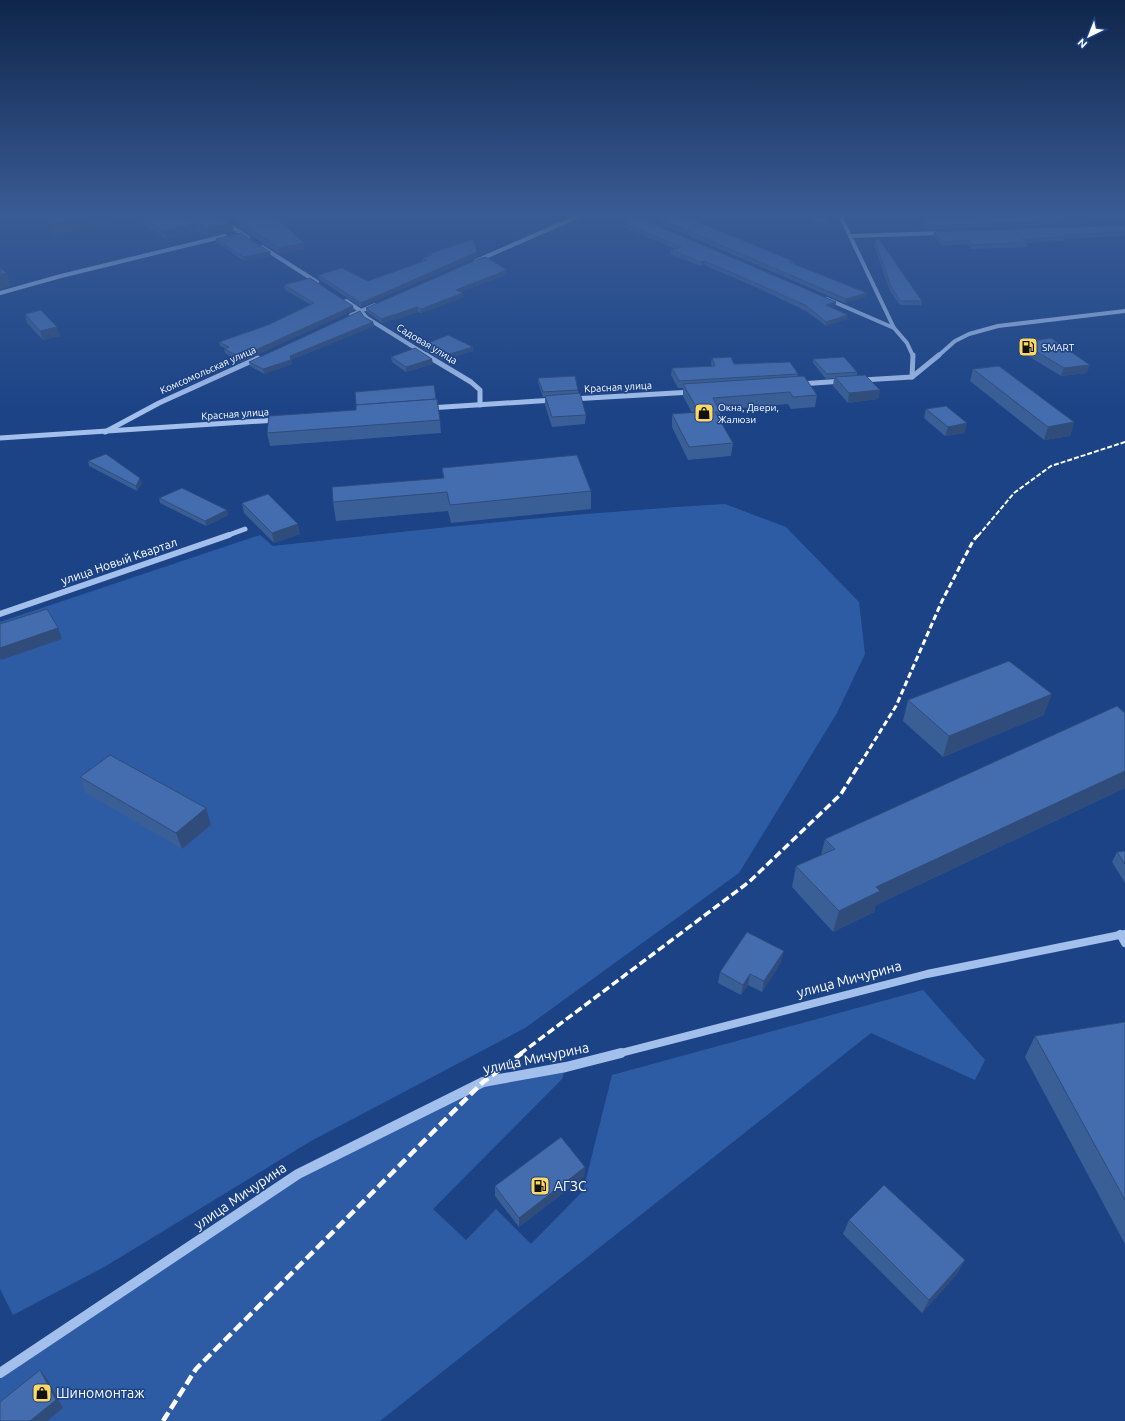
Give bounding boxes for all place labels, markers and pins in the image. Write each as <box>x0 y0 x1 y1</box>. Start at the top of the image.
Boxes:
fuel station icon: SMART <box>1017 336 1039 358</box>
place label: SMART <box>1042 342 1075 353</box>
shop icon: Окна, Двери, Жалюзи <box>693 402 715 424</box>
place label: Окна, Двери, Жалюзи <box>718 402 779 425</box>
fuel station icon: АГЗС <box>529 1175 551 1197</box>
place label: АГЗС <box>554 1178 587 1194</box>
shop icon: Шиномонтаж <box>31 1382 53 1404</box>
place label: Шиномонтаж <box>56 1385 145 1401</box>

